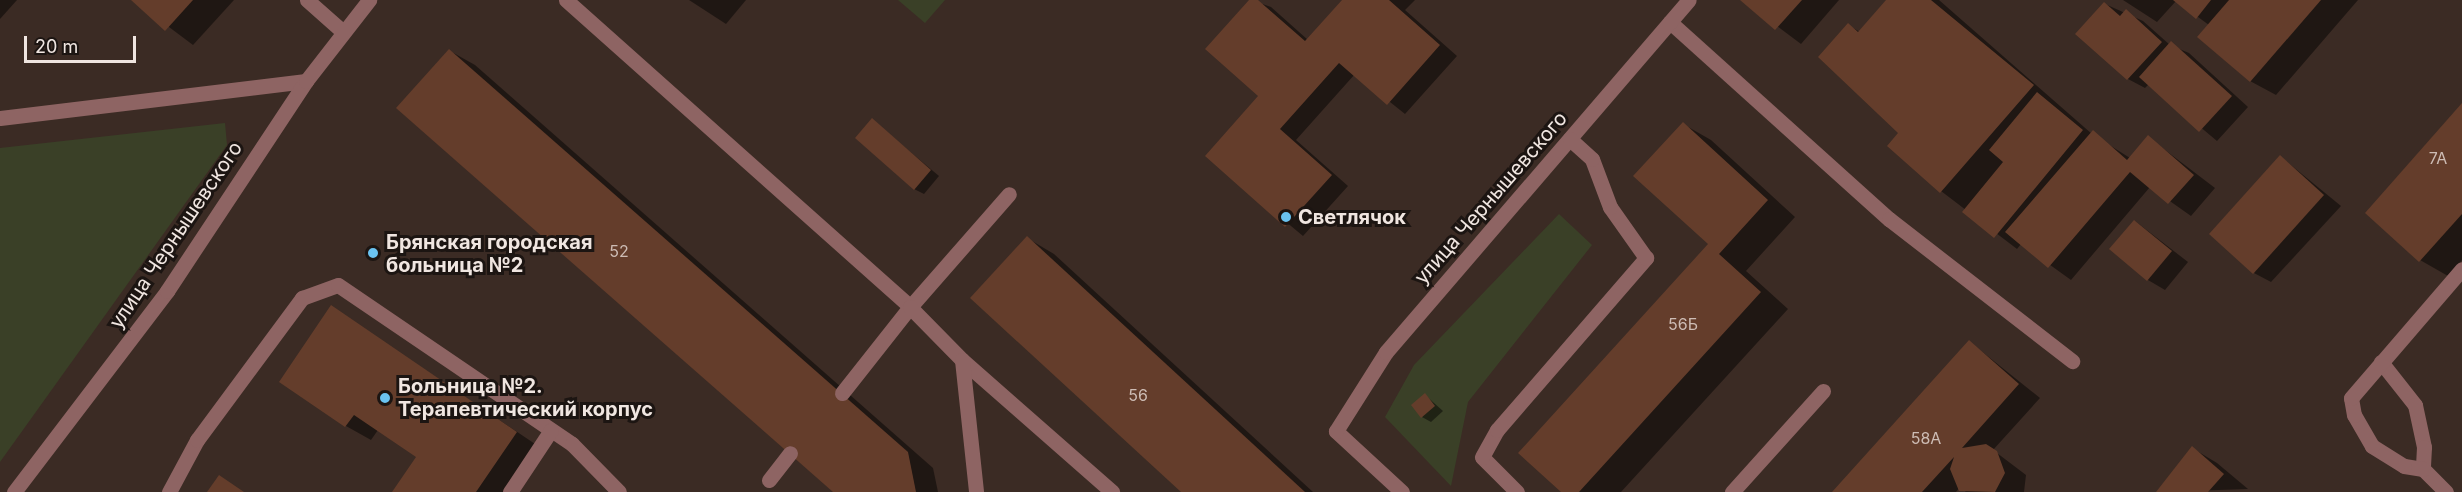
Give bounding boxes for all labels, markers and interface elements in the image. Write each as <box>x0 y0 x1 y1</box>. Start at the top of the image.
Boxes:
scale bar <box>27 24 140 62</box>
text: 20 m <box>35 36 78 57</box>
street label: улица Чернышевского <box>1410 107 1572 289</box>
street label: улица Чернышевского <box>104 137 248 333</box>
house number: 7А <box>2429 148 2447 168</box>
place label: Светлячок <box>1298 205 1406 229</box>
marker: Светлячок <box>1279 210 1293 224</box>
place label: Брянская городская больница №2 <box>386 230 593 277</box>
house number: 52 <box>609 241 629 261</box>
marker: Брянская городская больница №2 <box>364 244 382 262</box>
house number: 56Б <box>1668 314 1698 334</box>
place label: Больница №2. Терапевтический корпус <box>398 374 653 421</box>
house number: 56 <box>1128 385 1148 405</box>
marker: Больница №2. Терапевтический корпус <box>376 389 394 407</box>
house number: 58А <box>1911 428 1941 448</box>

